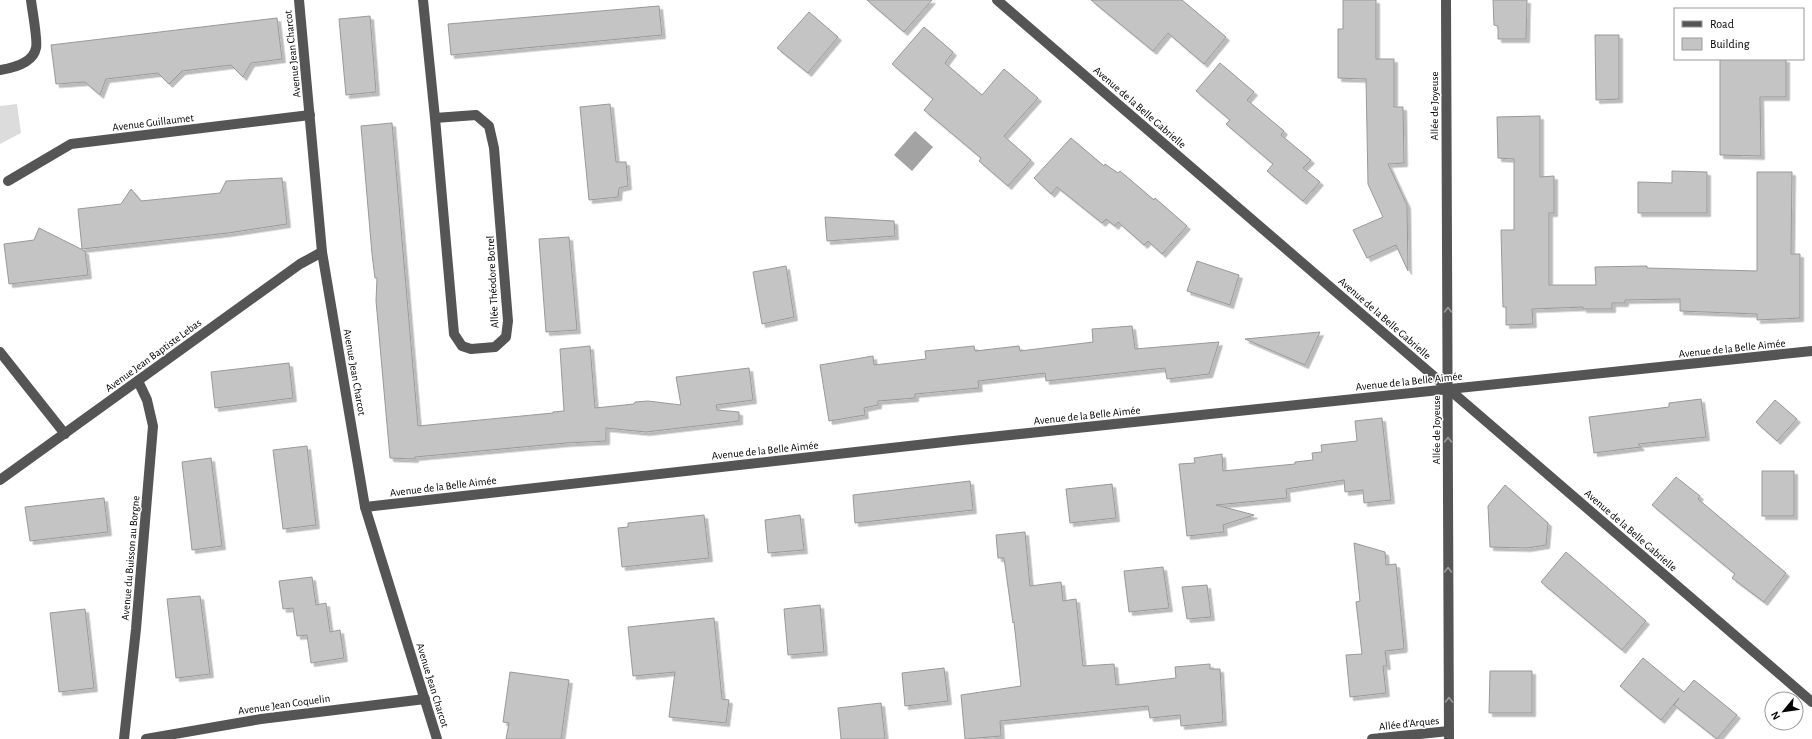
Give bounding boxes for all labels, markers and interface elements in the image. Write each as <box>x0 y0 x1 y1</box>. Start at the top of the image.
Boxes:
legend <box>1674 8 1804 60</box>
street label: Avenue Jean Charcot <box>282 9 303 98</box>
text: Road <box>1710 18 1734 30</box>
text: Building <box>1710 38 1750 50</box>
street label: Avenue de la Belle Gabrielle <box>1091 64 1188 150</box>
street label: Allée de Joyeuse <box>1429 71 1440 141</box>
street label: Avenue Guillaumet <box>112 112 195 133</box>
street label: Allée Théodore Botrel <box>485 235 500 329</box>
street label: Avenue de la Belle Gabrielle <box>1336 275 1433 361</box>
one-way arrow <box>1444 307 1452 313</box>
street label: Avenue Jean Baptiste Lebas <box>103 317 203 394</box>
street label: Avenue Jean Charcot <box>341 328 368 417</box>
street label: Avenue de la Belle Aimée <box>1678 337 1786 360</box>
street label: Avenue de la Belle Aimée <box>1355 370 1463 393</box>
street label: Allée de Joyeuse <box>1431 395 1442 465</box>
street label: Avenue de la Belle Aimée <box>1033 404 1141 427</box>
one-way arrow <box>1444 437 1452 443</box>
street label: Avenue de la Belle Aimée <box>711 439 819 462</box>
street label: Avenue de la Belle Aimée <box>389 475 497 498</box>
street label: Avenue de la Belle Gabrielle <box>1582 487 1679 573</box>
street label: Avenue du Buisson au Borgne <box>120 495 141 621</box>
one-way arrow <box>1444 567 1452 573</box>
street label: Avenue Jean Charcot <box>414 642 451 729</box>
north arrow <box>1764 691 1804 731</box>
street label: Avenue Jean Coquelin <box>237 693 331 716</box>
one-way arrow <box>1445 697 1453 703</box>
text: N <box>1769 710 1782 722</box>
street label: Allée d'Arques <box>1378 715 1440 732</box>

